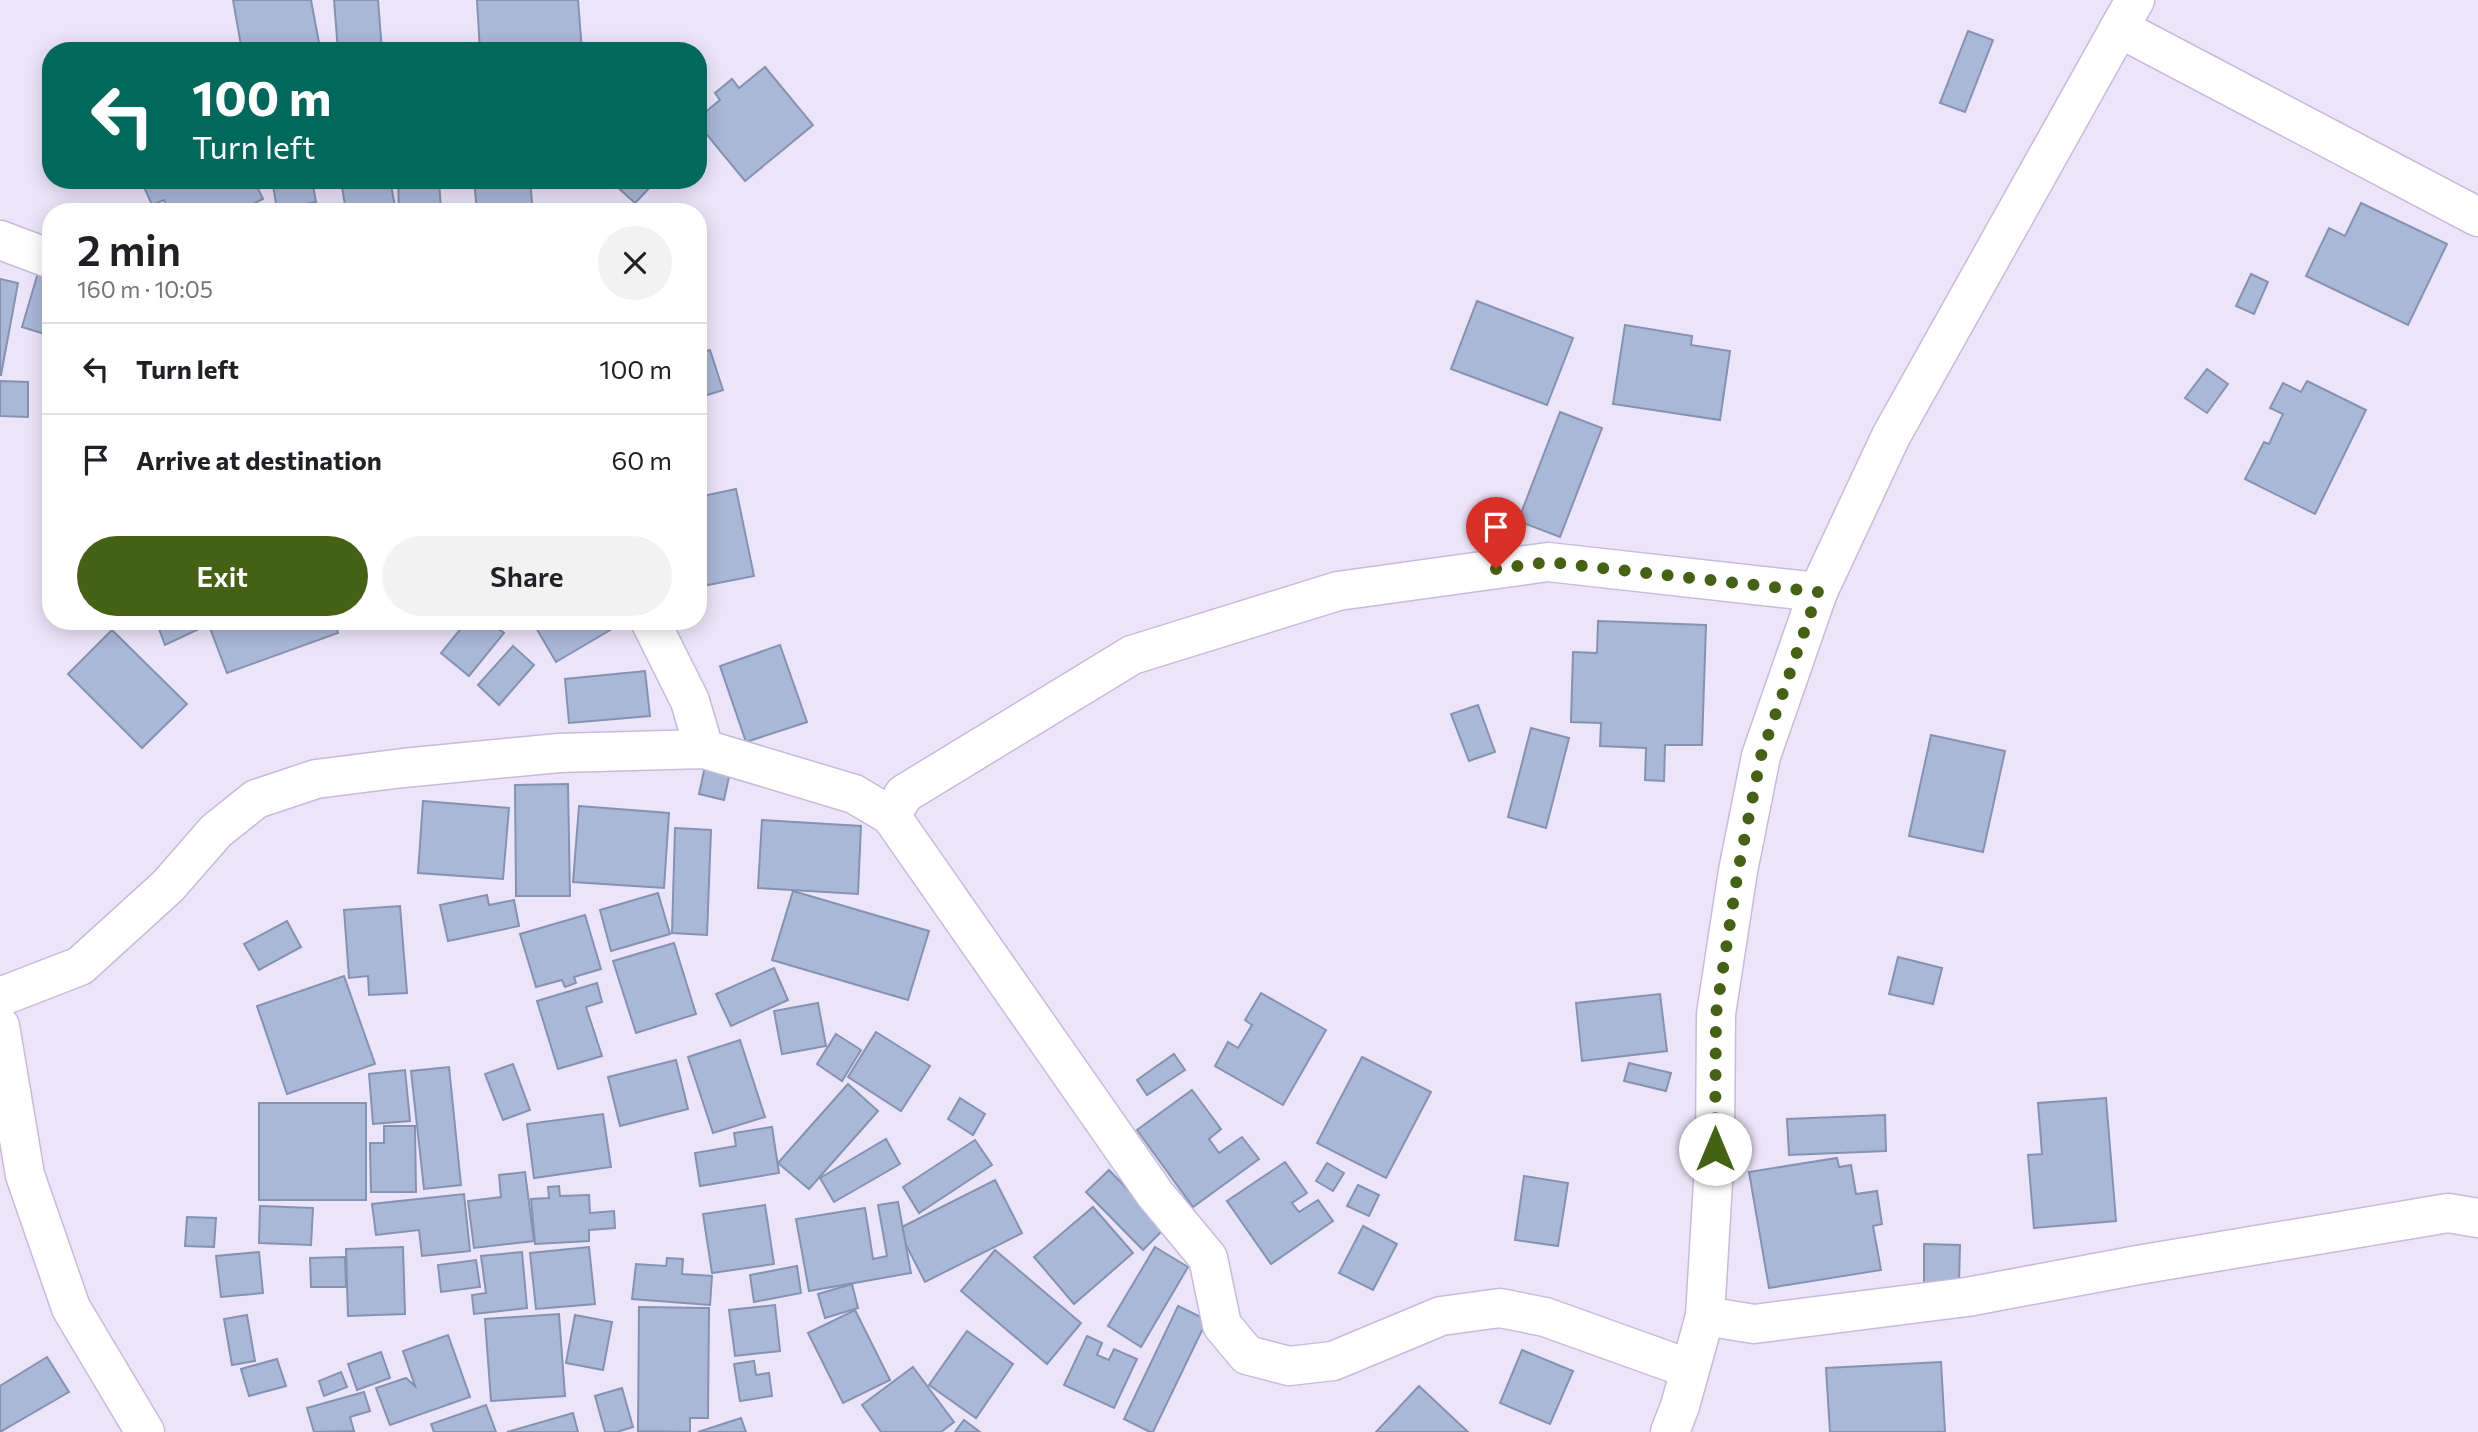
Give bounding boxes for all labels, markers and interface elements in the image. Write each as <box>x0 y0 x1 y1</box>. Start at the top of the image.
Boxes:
text: 100 m <box>192 66 331 126</box>
icon: left <box>77 70 168 161</box>
text: Turn left <box>192 126 316 166</box>
text: 2 min <box>77 223 181 275</box>
button: close <box>598 226 672 300</box>
text: 160 m · 10:05 <box>77 275 213 303</box>
icon: left <box>77 350 115 388</box>
text: Turn left <box>136 353 239 384</box>
text: 100 m <box>599 353 672 384</box>
icon: arrive <box>77 441 115 479</box>
text: Arrive at destination <box>136 444 382 475</box>
text: 60 m <box>612 444 672 475</box>
pin <box>1466 497 1526 569</box>
icon: arrive <box>1477 508 1515 546</box>
button: Exit <box>77 536 368 616</box>
button: Share <box>382 536 672 616</box>
position arrow <box>1678 1112 1752 1186</box>

